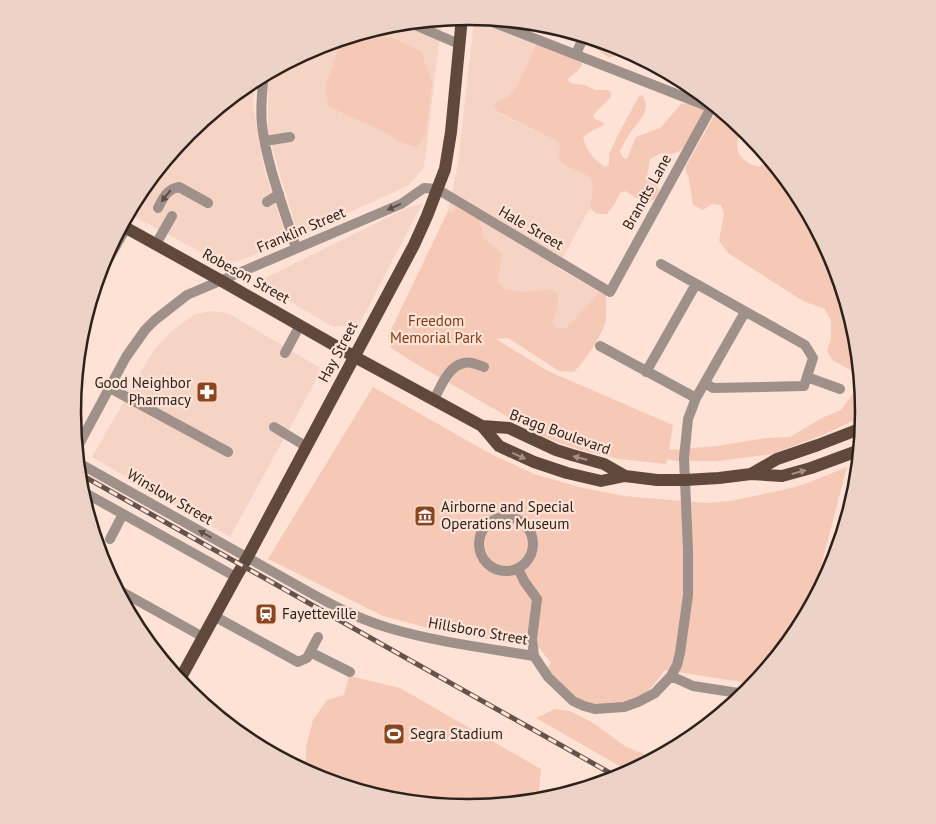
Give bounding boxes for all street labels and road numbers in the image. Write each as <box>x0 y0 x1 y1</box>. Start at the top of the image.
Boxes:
street label: Brandts Lane <box>618 151 675 233</box>
street label: Hale Street <box>495 201 567 254</box>
street label: Franklin Street <box>254 202 348 257</box>
street label: Robeson Street <box>199 244 293 307</box>
street label: Hay Street <box>314 318 362 385</box>
street label: Bragg Boulevard <box>507 405 613 459</box>
street label: Winslow Street <box>124 464 217 529</box>
street label: Hillsboro Street <box>427 612 529 649</box>

